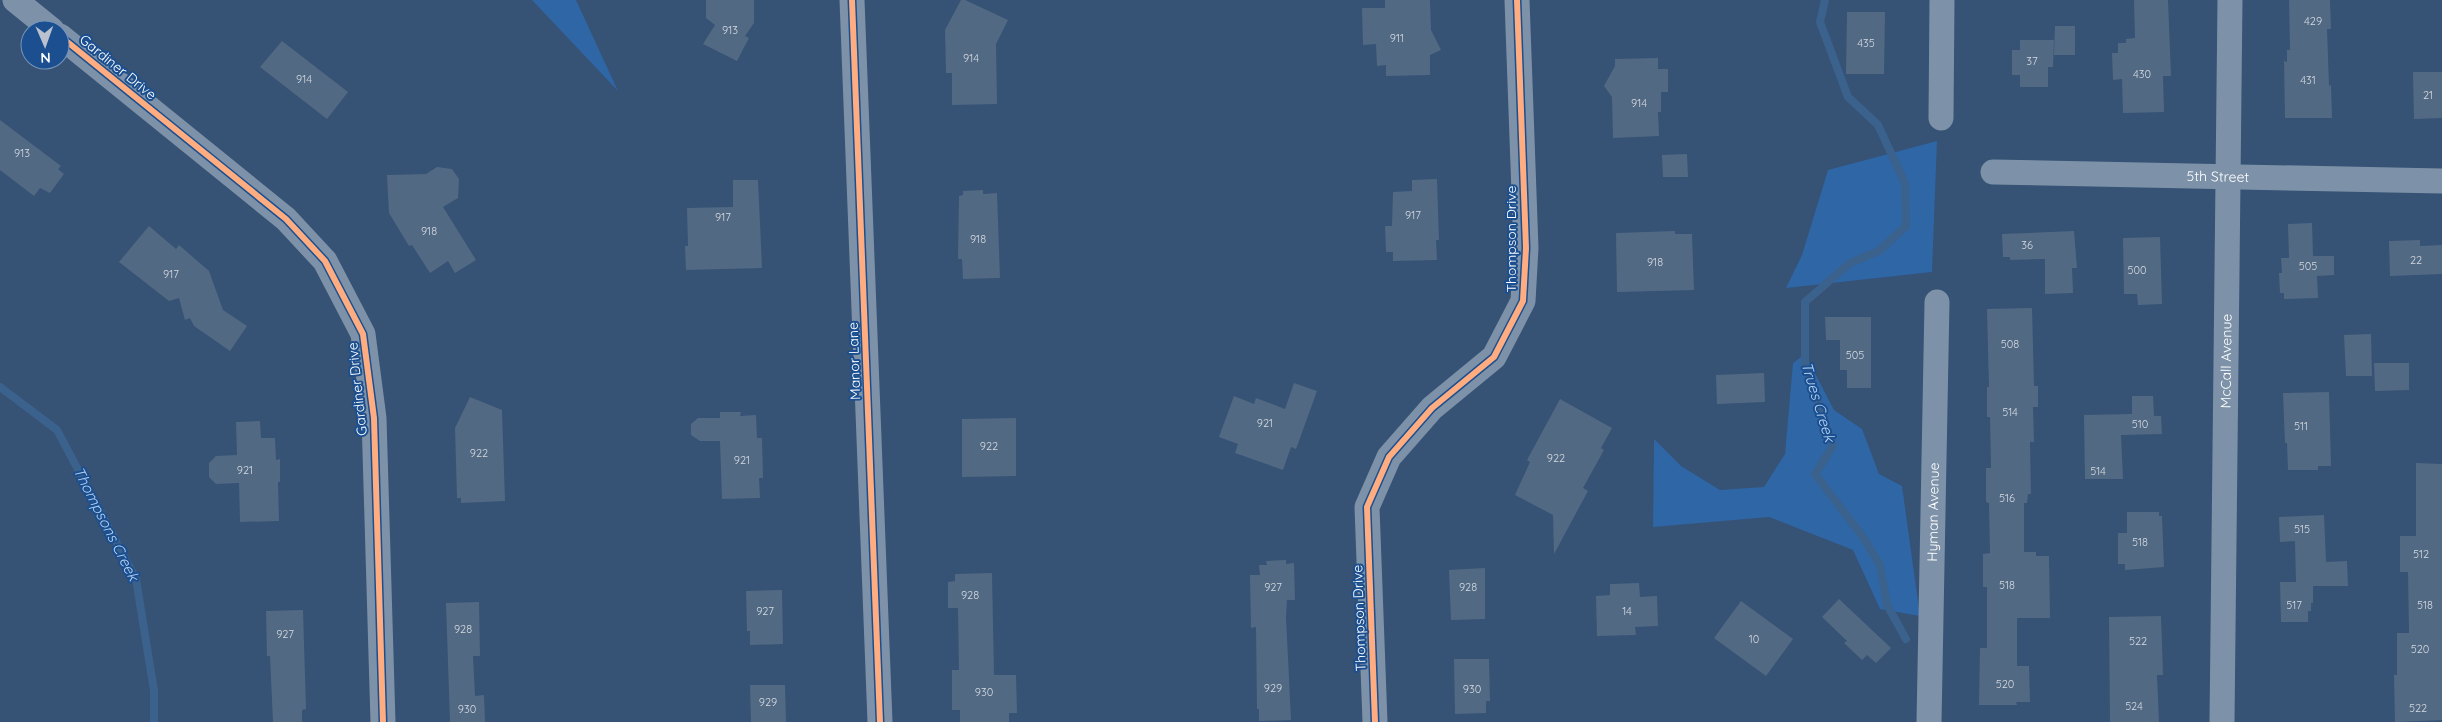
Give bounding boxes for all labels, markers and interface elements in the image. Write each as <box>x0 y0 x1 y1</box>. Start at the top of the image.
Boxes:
house number: 429 <box>2304 14 2322 28</box>
north arrow <box>20 20 70 70</box>
house number: 913 <box>722 23 738 37</box>
street label: Gardiner Drive <box>76 30 160 104</box>
house number: 911 <box>1390 31 1404 45</box>
house number: 435 <box>1857 36 1875 50</box>
text: N <box>40 49 51 67</box>
house number: 914 <box>963 51 979 65</box>
house number: 37 <box>2026 54 2038 68</box>
house number: 430 <box>2133 67 2151 81</box>
house number: 914 <box>296 72 312 86</box>
house number: 431 <box>2300 73 2316 87</box>
house number: 21 <box>2423 88 2433 102</box>
house number: 914 <box>1631 96 1647 110</box>
house number: 913 <box>14 146 30 160</box>
street label: 5th Street <box>2187 167 2250 186</box>
street label: Thompson Drive <box>1502 186 1520 292</box>
house number: 917 <box>1405 208 1421 222</box>
house number: 917 <box>715 210 731 224</box>
house number: 918 <box>421 224 437 238</box>
house number: 918 <box>970 232 986 246</box>
house number: 36 <box>2021 238 2033 252</box>
house number: 22 <box>2410 253 2422 267</box>
house number: 918 <box>1647 255 1663 269</box>
house number: 505 <box>2299 259 2317 273</box>
house number: 500 <box>2127 263 2147 277</box>
house number: 917 <box>163 267 179 281</box>
street label: McCall Avenue <box>2216 313 2236 408</box>
street label: Manor Lane <box>844 322 864 400</box>
house number: 508 <box>2001 337 2019 351</box>
street label: Gardiner Drive <box>343 341 371 437</box>
house number: 505 <box>1846 348 1864 362</box>
water label: Trues Creek <box>1797 360 1840 446</box>
house number: 514 <box>2002 405 2018 419</box>
house number: 921 <box>1257 416 1273 430</box>
house number: 510 <box>2132 417 2148 431</box>
house number: 511 <box>2294 419 2308 433</box>
house number: 922 <box>980 439 998 453</box>
house number: 922 <box>470 446 488 460</box>
house number: 922 <box>1547 451 1565 465</box>
house number: 921 <box>734 453 750 467</box>
street label: Hyman Avenue <box>1923 462 1943 562</box>
house number: 921 <box>237 463 253 477</box>
water label: Thompsons Creek <box>69 464 144 586</box>
house number: 514 <box>2090 464 2106 478</box>
house number: 516 <box>1999 491 2015 505</box>
house number: 515 <box>2294 522 2310 536</box>
house number: 518 <box>2132 535 2148 549</box>
house number: 512 <box>2413 547 2429 561</box>
street label: Thompson Drive <box>1348 564 1370 672</box>
house number: 518 <box>1999 578 2015 592</box>
house number: 927 <box>1264 580 1282 594</box>
house number: 928 <box>1459 580 1477 594</box>
house number: 928 <box>961 588 979 602</box>
house number: 517 <box>2286 598 2302 612</box>
house number: 518 <box>2417 598 2433 612</box>
house number: 927 <box>756 604 774 618</box>
house number: 14 <box>1622 604 1632 618</box>
house number: 928 <box>454 622 472 636</box>
house number: 927 <box>276 627 294 641</box>
house number: 10 <box>1749 632 1759 646</box>
house number: 522 <box>2129 634 2147 648</box>
house number: 520 <box>2411 642 2429 656</box>
house number: 520 <box>1996 677 2014 691</box>
house number: 929 <box>1264 681 1282 695</box>
house number: 930 <box>1463 682 1481 696</box>
house number: 930 <box>975 685 993 699</box>
house number: 929 <box>759 695 777 709</box>
house number: 524 <box>2125 699 2143 713</box>
house number: 522 <box>2409 701 2427 715</box>
house number: 930 <box>458 702 476 716</box>

